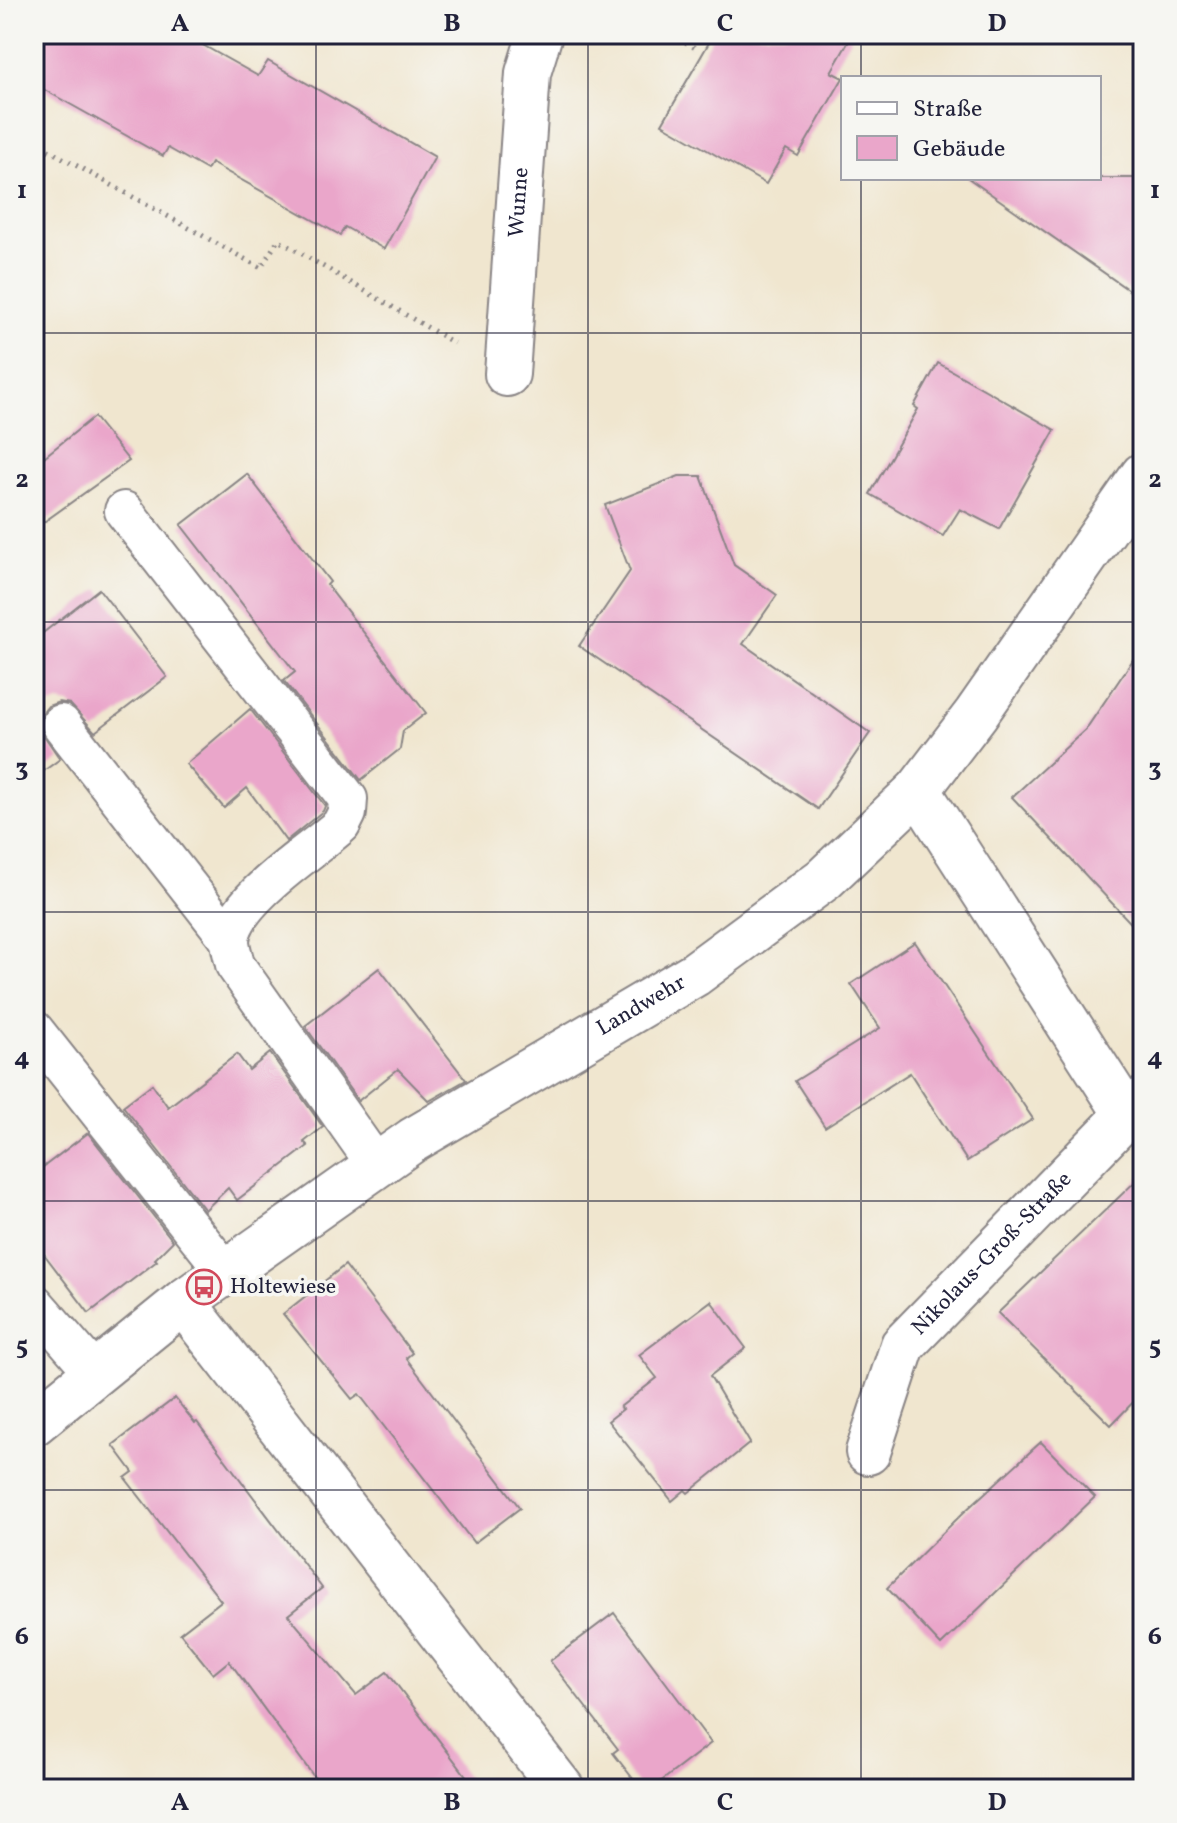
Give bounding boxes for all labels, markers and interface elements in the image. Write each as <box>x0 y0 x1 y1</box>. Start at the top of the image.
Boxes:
text: A <box>171 6 190 42</box>
text: B <box>443 6 461 42</box>
text: C <box>717 6 733 42</box>
text: D <box>987 6 1007 42</box>
legend <box>841 76 1101 180</box>
text: Straße <box>913 93 982 127</box>
text: Gebäude <box>913 133 1005 167</box>
street label: Wunne <box>501 166 537 239</box>
text: 1 <box>17 173 27 209</box>
text: 1 <box>1150 173 1160 209</box>
text: 2 <box>15 462 29 498</box>
text: 2 <box>1148 462 1162 498</box>
text: 3 <box>15 751 29 787</box>
text: 3 <box>1148 751 1162 787</box>
street label: Landwehr <box>591 967 691 1044</box>
text: 4 <box>14 1040 30 1076</box>
text: 4 <box>1147 1040 1163 1076</box>
street label: Nikolaus-Groß-Straße <box>905 1165 1079 1343</box>
bus stop icon: Holtewiese <box>185 1268 223 1306</box>
place label: Holtewiese <box>230 1272 336 1303</box>
text: 5 <box>16 1329 28 1365</box>
text: 5 <box>1149 1329 1161 1365</box>
text: 6 <box>15 1619 29 1655</box>
text: 6 <box>1148 1619 1162 1655</box>
text: A <box>171 1785 190 1821</box>
text: B <box>443 1785 461 1821</box>
text: C <box>717 1785 733 1821</box>
text: D <box>987 1785 1007 1821</box>

